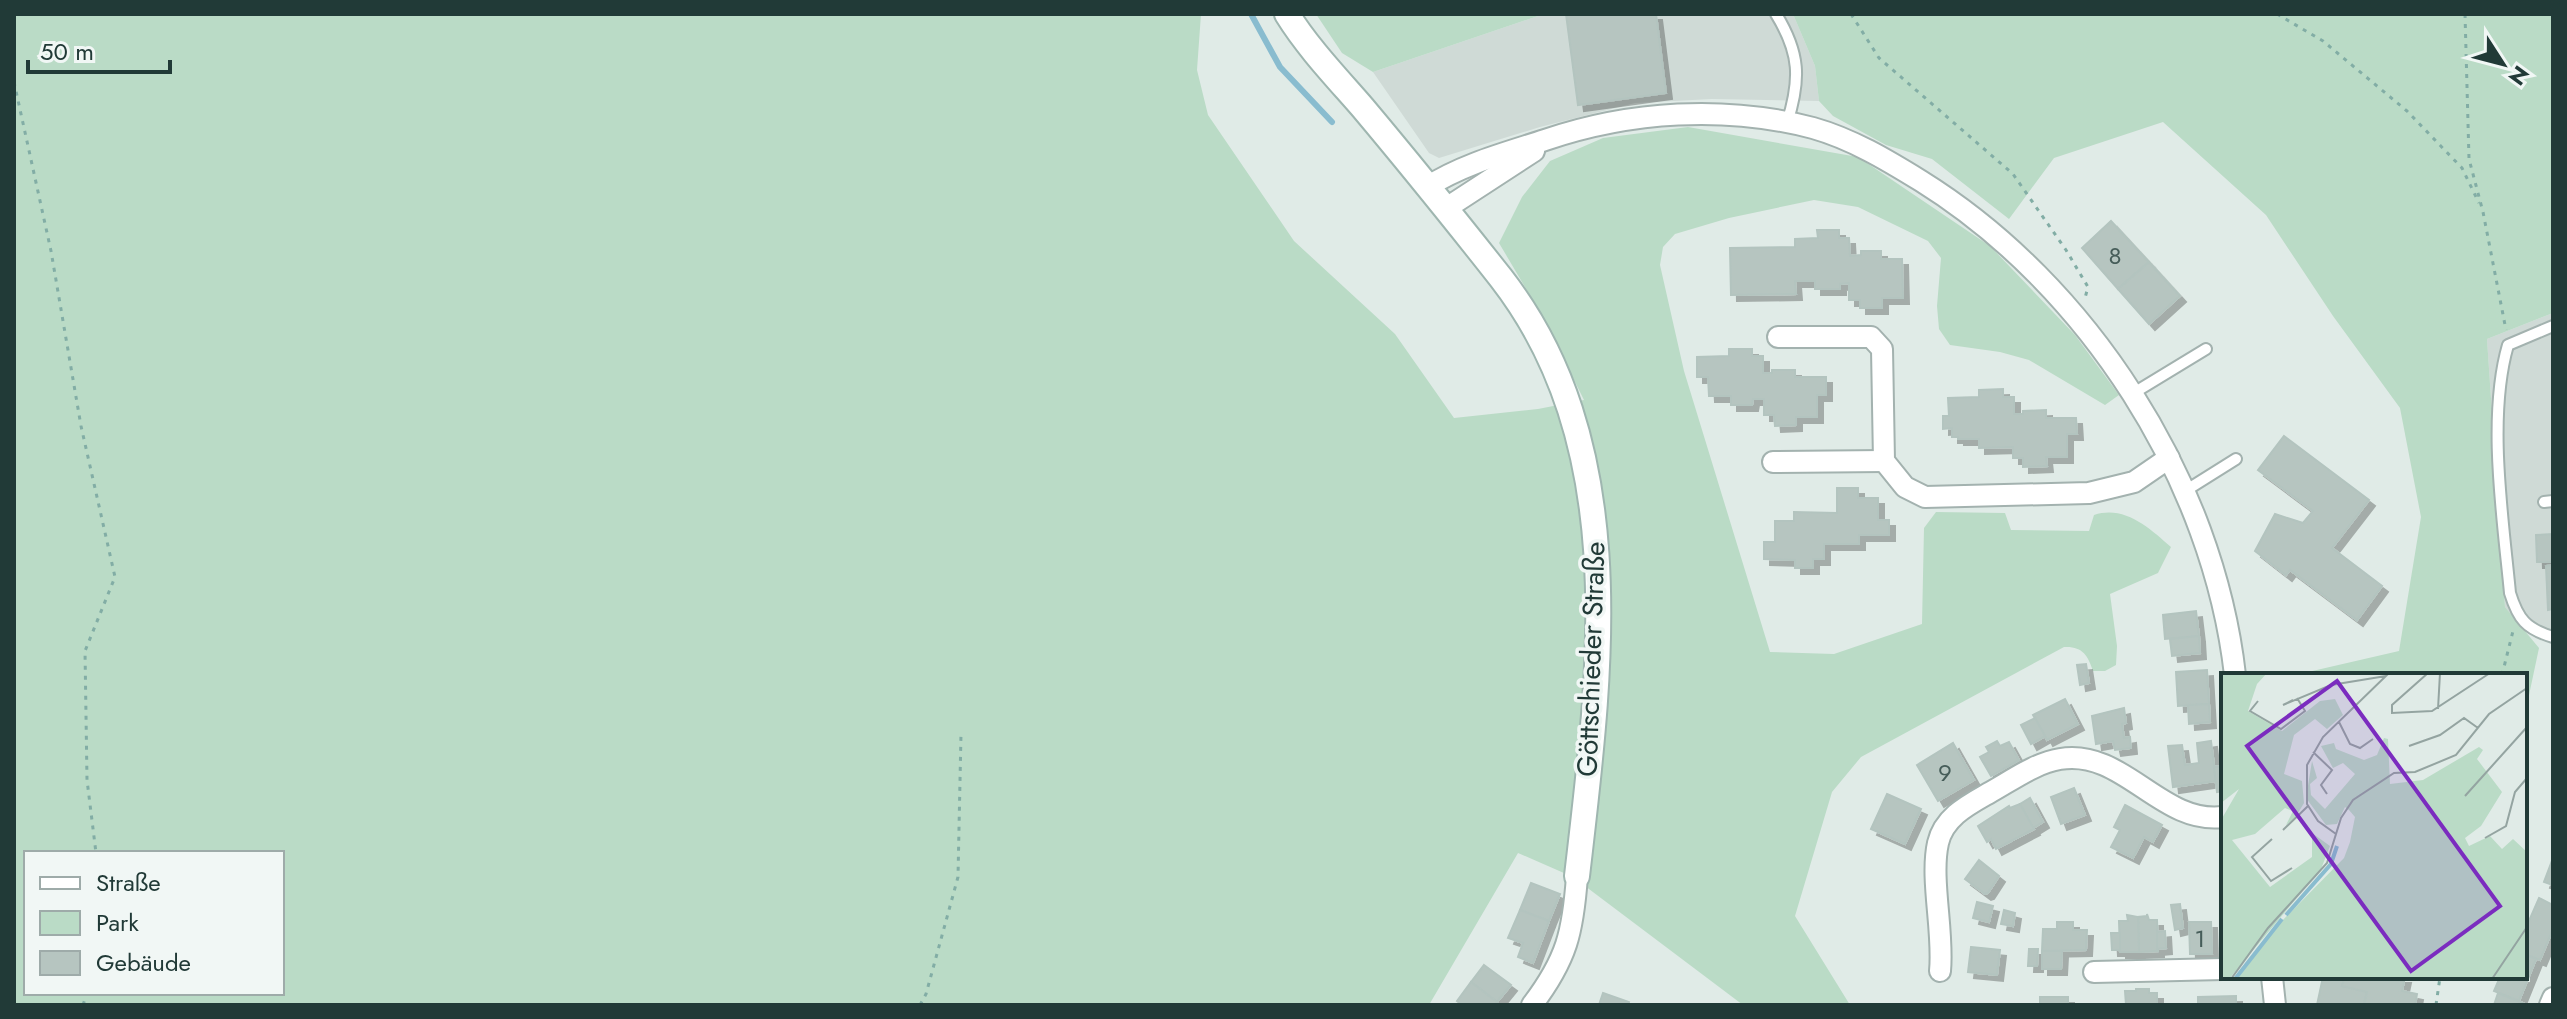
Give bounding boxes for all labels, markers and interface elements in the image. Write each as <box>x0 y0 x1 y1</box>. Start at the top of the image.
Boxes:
scale bar <box>28 24 170 74</box>
north arrow <box>2463 24 2543 104</box>
text: 50 m <box>40 34 94 69</box>
text: N <box>2501 59 2537 92</box>
house number: 8 <box>2108 238 2122 273</box>
street label: Göttschieder Straße <box>1566 541 1616 777</box>
inset map <box>2221 673 2527 979</box>
house number: 9 <box>1938 755 1952 790</box>
legend <box>24 851 284 995</box>
text: Straße <box>96 865 161 900</box>
text: Park <box>96 905 139 940</box>
house number: 1 <box>2195 921 2205 956</box>
text: Gebäude <box>96 945 191 980</box>

